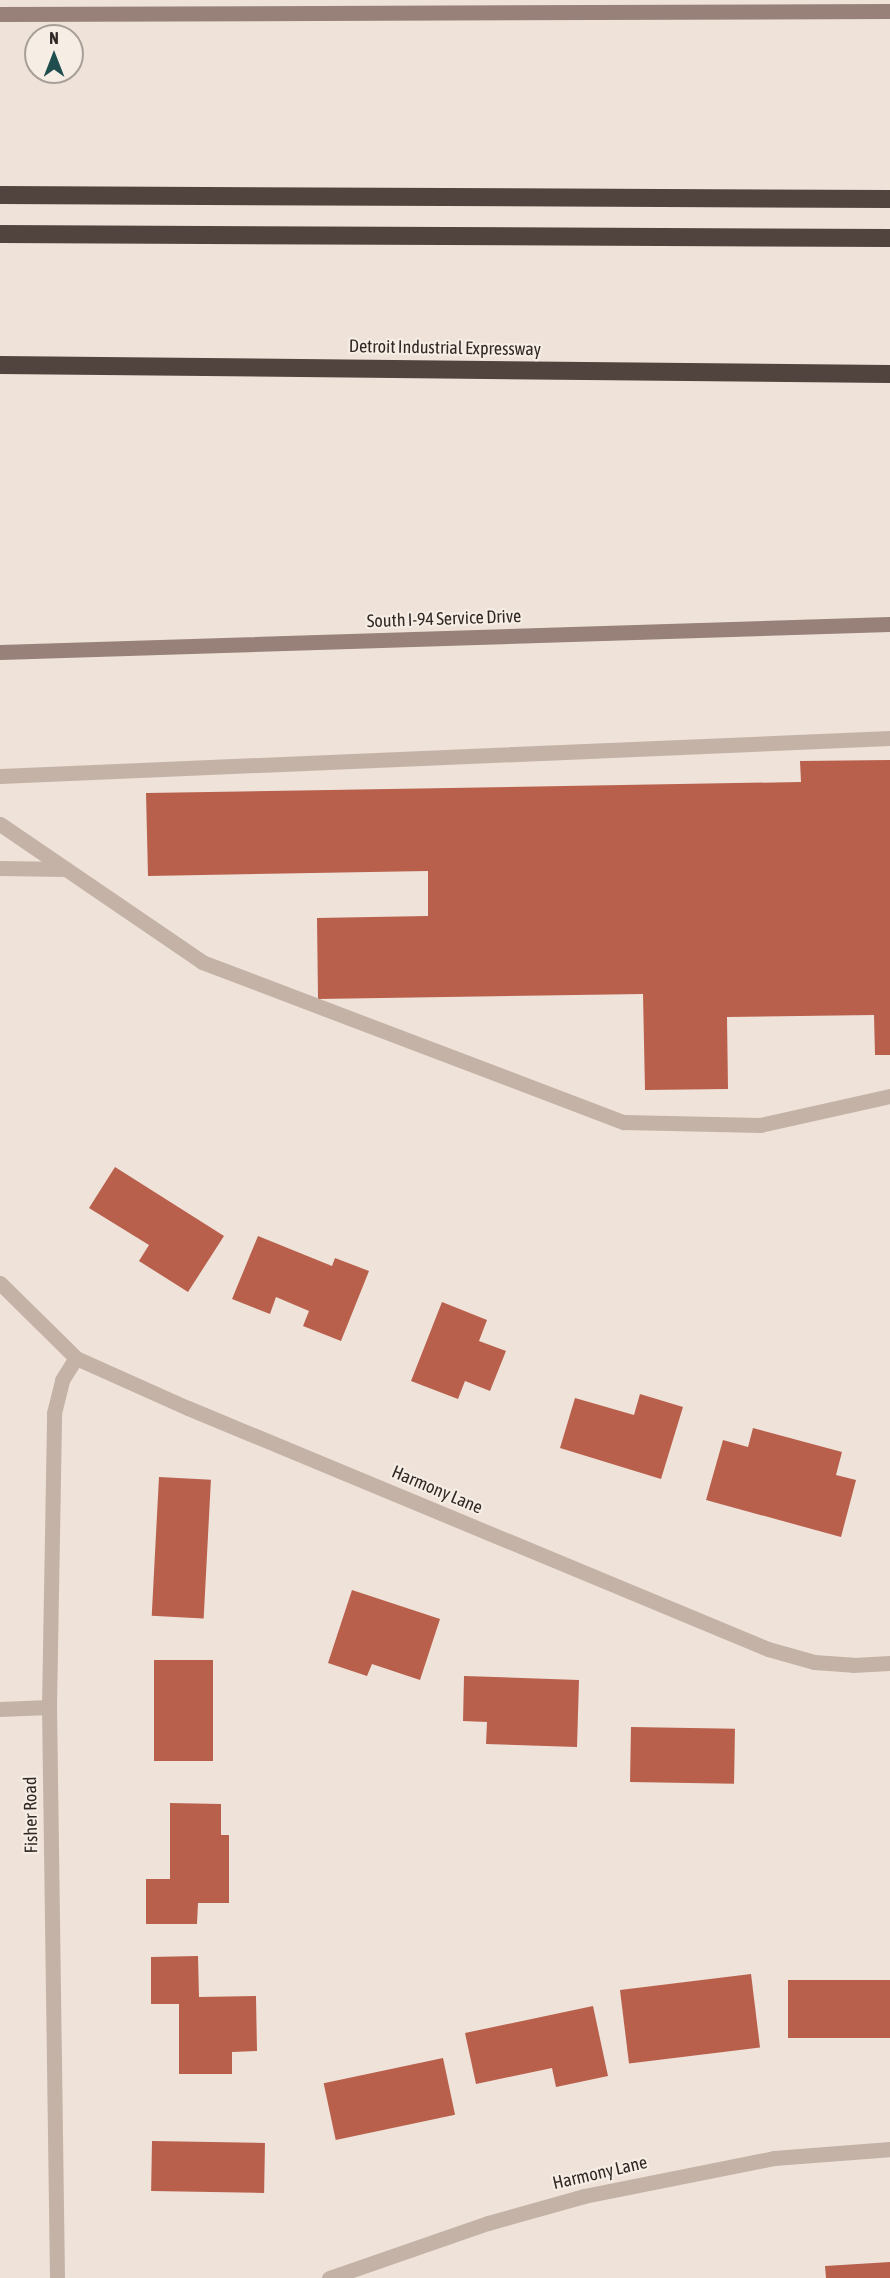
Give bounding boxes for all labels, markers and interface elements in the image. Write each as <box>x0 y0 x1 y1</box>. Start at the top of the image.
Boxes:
north arrow <box>24 24 84 84</box>
text: N <box>49 29 59 47</box>
street label: Detroit Industrial Expressway <box>349 336 541 360</box>
street label: South I-94 Service Drive <box>366 606 522 632</box>
street label: Harmony Lane <box>388 1461 486 1519</box>
street label: Fisher Road <box>20 1776 42 1854</box>
street label: Harmony Lane <box>551 2152 649 2194</box>

